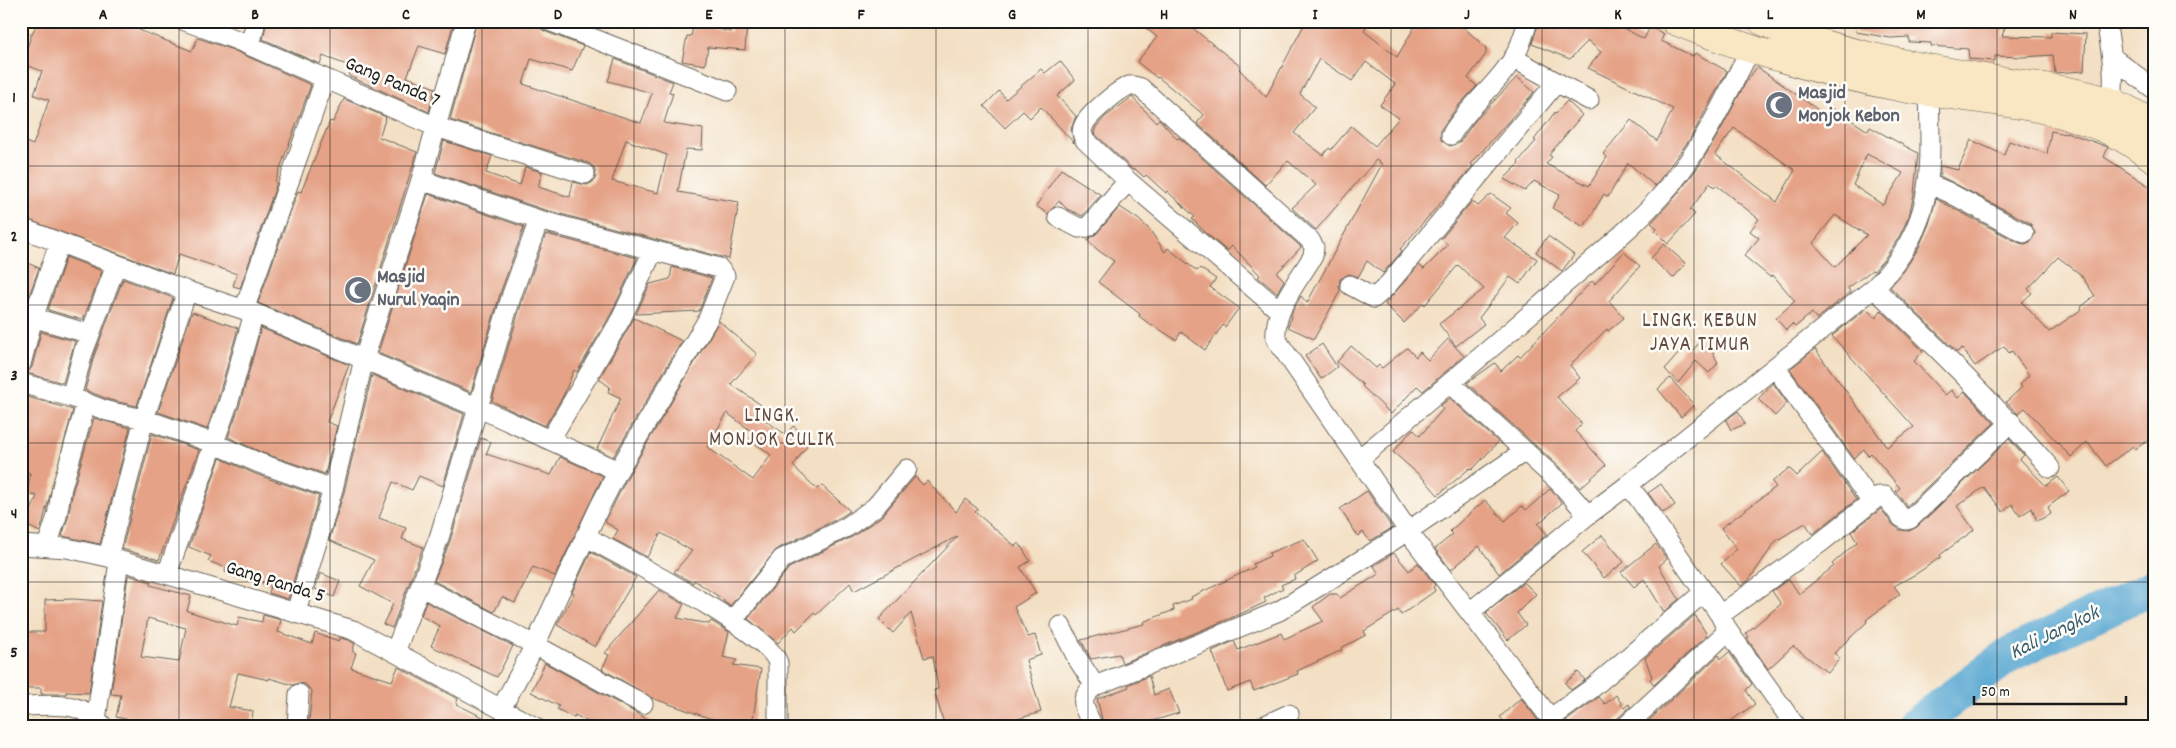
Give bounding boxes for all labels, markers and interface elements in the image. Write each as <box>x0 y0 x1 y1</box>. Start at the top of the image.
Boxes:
text: A <box>99 4 108 27</box>
text: B <box>251 4 259 27</box>
text: C <box>402 4 410 27</box>
text: D <box>554 4 563 27</box>
text: E <box>705 4 713 27</box>
text: F <box>857 4 865 27</box>
text: G <box>1008 4 1016 27</box>
text: H <box>1160 4 1168 27</box>
text: I <box>1313 4 1319 27</box>
text: J <box>1464 4 1470 27</box>
text: K <box>1614 4 1622 27</box>
text: L <box>1767 4 1774 27</box>
text: M <box>1916 4 1926 27</box>
text: N <box>2069 4 2077 27</box>
street label: Gang Panda 7 <box>340 50 444 116</box>
place label: Masjid Monjok Kebon <box>1798 80 1900 131</box>
text: 1 <box>12 87 16 110</box>
mosque icon: Masjid Monjok Kebon <box>1764 90 1794 120</box>
text: 2 <box>11 226 18 249</box>
place label: Masjid Nurul Yaqin <box>377 264 459 315</box>
mosque icon: Masjid Nurul Yaqin <box>343 275 373 305</box>
district label: LINGK. KEBUN JAYA TIMUR <box>1642 307 1758 361</box>
text: 3 <box>10 365 18 388</box>
district label: LINGK. MONJOK CULIK <box>709 402 835 456</box>
text: 4 <box>11 503 17 526</box>
street label: Gang Panda 5 <box>222 555 328 611</box>
water label: Kali Jangkok <box>2005 598 2107 669</box>
text: 5 <box>10 642 18 665</box>
scale bar <box>1974 673 2126 705</box>
text: 50 m <box>1981 682 2010 704</box>

